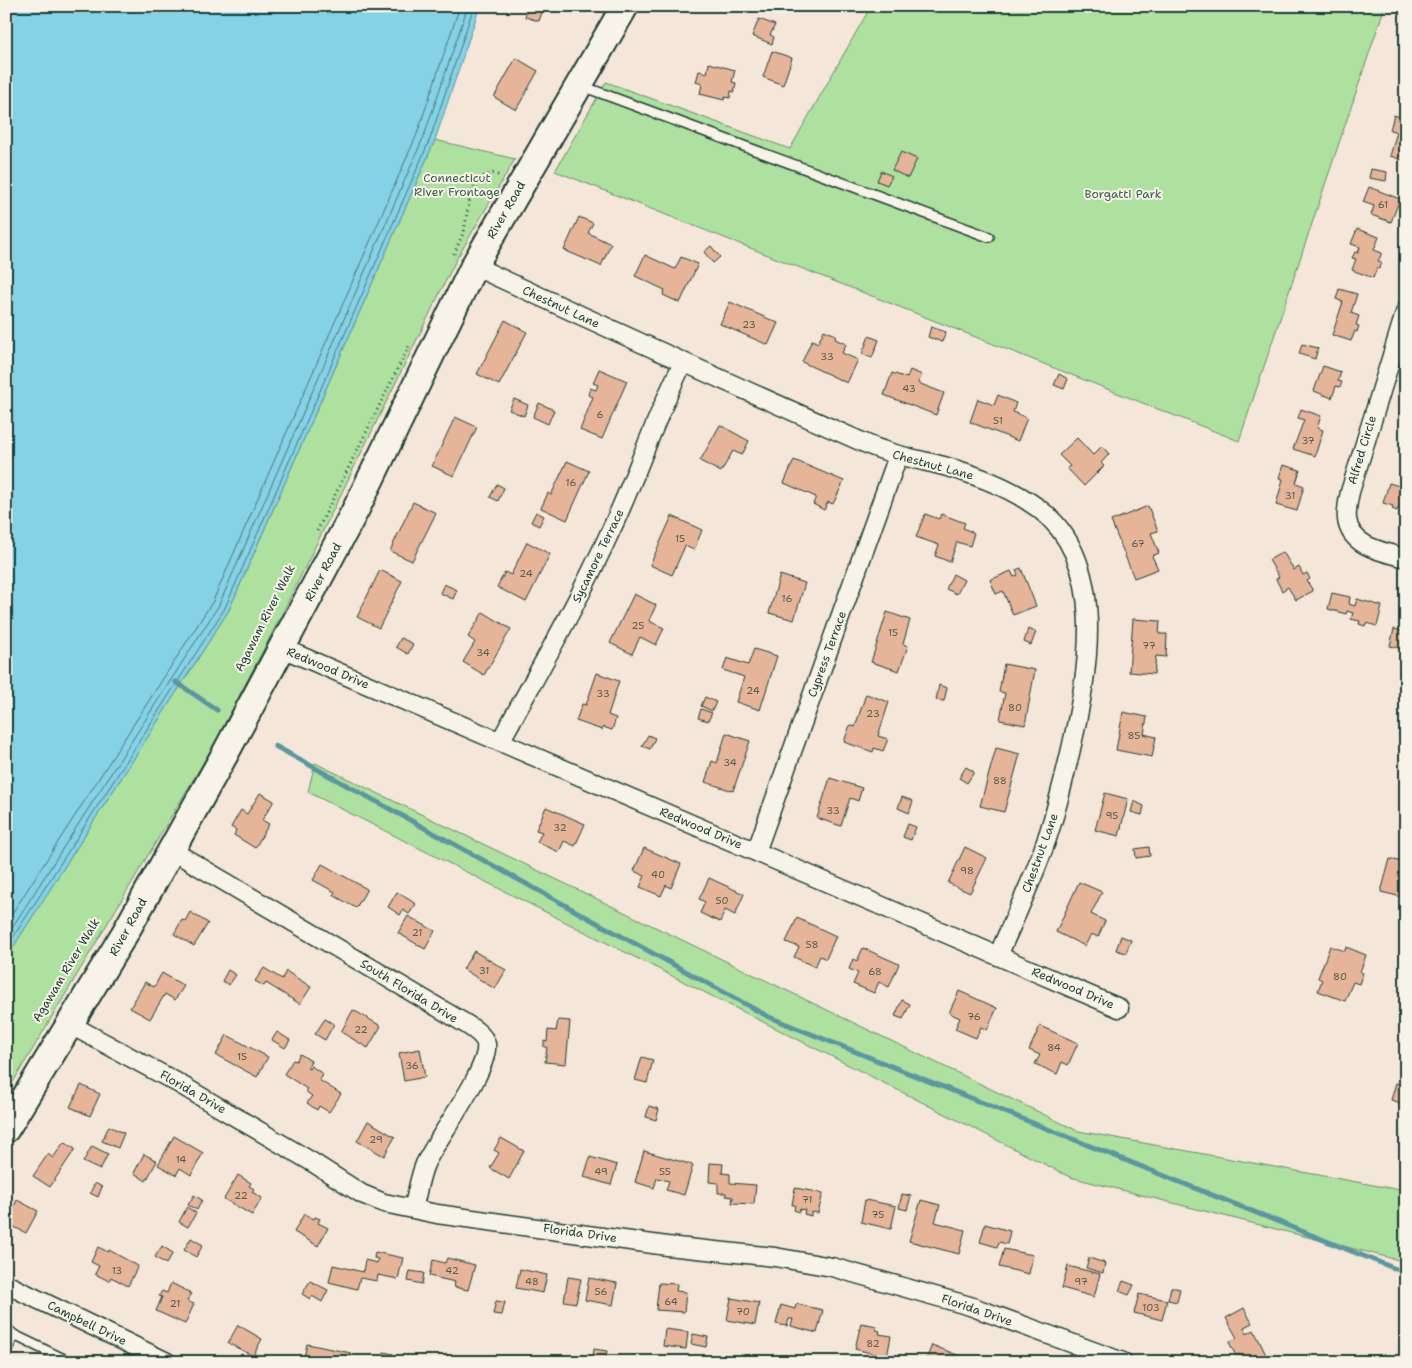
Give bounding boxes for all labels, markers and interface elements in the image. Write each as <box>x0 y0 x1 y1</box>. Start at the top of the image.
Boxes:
park label: Connecticut River Frontage <box>414 170 500 200</box>
street label: River Road <box>483 178 529 242</box>
park label: Borgatti Park <box>1084 186 1162 202</box>
house number: 61 <box>1378 198 1388 211</box>
street label: Chestnut Lane <box>520 282 602 332</box>
house number: 23 <box>742 318 756 331</box>
house number: 33 <box>820 350 834 363</box>
house number: 43 <box>902 382 916 395</box>
house number: 6 <box>597 408 604 421</box>
street label: Alfred Circle <box>1344 413 1380 486</box>
house number: 51 <box>993 414 1003 427</box>
house number: 37 <box>1301 434 1315 447</box>
street label: Chestnut Lane <box>891 446 976 484</box>
house number: 16 <box>566 476 576 489</box>
house number: 31 <box>1285 489 1295 502</box>
street label: Sycamore Terrace <box>568 506 628 606</box>
house number: 15 <box>675 532 685 545</box>
house number: 67 <box>1132 537 1144 550</box>
street label: River Road <box>301 540 345 604</box>
street label: Agawam River Walk <box>231 561 299 674</box>
house number: 24 <box>519 567 533 580</box>
house number: 16 <box>782 592 792 605</box>
street label: Cypress Terrace <box>804 609 850 699</box>
house number: 25 <box>632 619 644 632</box>
house number: 15 <box>888 626 898 639</box>
house number: 77 <box>1142 639 1156 652</box>
street label: Redwood Drive <box>284 643 372 693</box>
house number: 34 <box>476 646 490 659</box>
house number: 24 <box>746 684 760 697</box>
house number: 33 <box>596 687 610 700</box>
house number: 80 <box>1008 701 1022 714</box>
house number: 23 <box>866 707 880 720</box>
house number: 85 <box>1128 729 1140 742</box>
house number: 34 <box>723 756 737 769</box>
house number: 88 <box>993 774 1007 787</box>
street label: Redwood Drive <box>657 803 745 853</box>
house number: 33 <box>826 804 840 817</box>
house number: 95 <box>1106 809 1118 822</box>
street label: Chestnut Lane <box>1018 811 1062 895</box>
house number: 32 <box>553 821 567 834</box>
house number: 98 <box>960 864 974 877</box>
house number: 40 <box>651 868 665 881</box>
house number: 50 <box>715 894 729 907</box>
street label: River Road <box>105 895 151 959</box>
street label: Agawam River Walk <box>29 915 103 1025</box>
house number: 21 <box>412 926 422 939</box>
house number: 58 <box>806 938 818 951</box>
street label: South Florida Drive <box>357 955 461 1027</box>
street label: Redwood Drive <box>1029 963 1117 1013</box>
house number: 31 <box>479 964 489 977</box>
house number: 68 <box>868 965 882 978</box>
house number: 80 <box>1333 970 1347 983</box>
house number: 76 <box>967 1010 981 1023</box>
house number: 22 <box>354 1023 368 1036</box>
house number: 84 <box>1047 1041 1061 1054</box>
house number: 15 <box>237 1050 247 1063</box>
house number: 36 <box>405 1059 419 1072</box>
street label: Florida Drive <box>157 1067 229 1118</box>
house number: 29 <box>369 1133 383 1146</box>
house number: 14 <box>176 1153 186 1166</box>
house number: 49 <box>594 1165 608 1178</box>
house number: 55 <box>659 1165 671 1178</box>
house number: 22 <box>234 1189 248 1202</box>
house number: 71 <box>802 1193 812 1206</box>
house number: 75 <box>872 1208 884 1221</box>
street label: Florida Drive <box>542 1220 618 1246</box>
house number: 13 <box>112 1264 122 1277</box>
house number: 42 <box>445 1264 459 1277</box>
house number: 48 <box>525 1275 539 1288</box>
house number: 97 <box>1074 1275 1088 1288</box>
house number: 56 <box>595 1285 607 1298</box>
street label: Florida Drive <box>939 1290 1015 1330</box>
house number: 64 <box>664 1295 678 1308</box>
street label: Campbell Drive <box>45 1297 129 1349</box>
house number: 21 <box>170 1297 180 1310</box>
house number: 103 <box>1142 1301 1160 1314</box>
house number: 70 <box>736 1305 750 1318</box>
house number: 82 <box>866 1337 880 1350</box>

